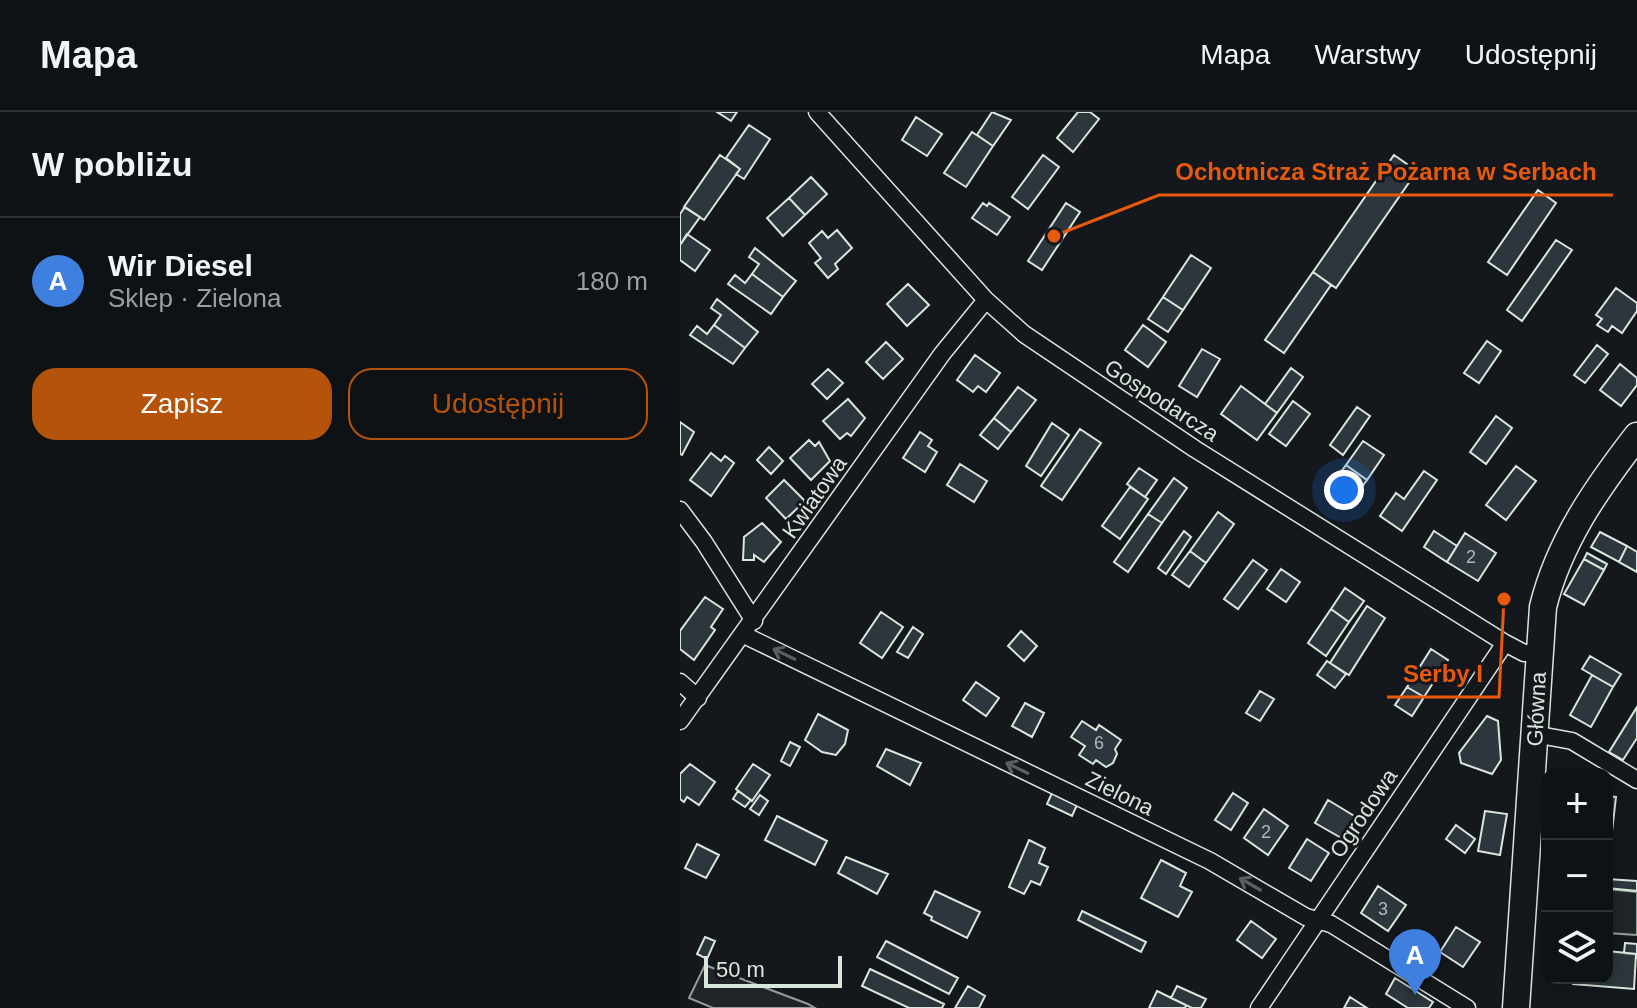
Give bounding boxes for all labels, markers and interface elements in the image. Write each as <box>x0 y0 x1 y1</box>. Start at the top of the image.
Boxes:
text: Mapa <box>40 34 137 76</box>
text: Mapa <box>1200 39 1270 70</box>
text: Warstwy <box>1314 39 1421 70</box>
text: Udostępnij <box>1465 39 1597 70</box>
text: W pobliżu <box>32 145 193 183</box>
callout: Ochotnicza Straż Pożarna w Serbach <box>1159 147 1613 195</box>
text: Ochotnicza Straż Pożarna w Serbach <box>1175 158 1597 185</box>
text: Wir Diesel <box>108 249 253 282</box>
text: A <box>49 266 67 296</box>
text: 180 m <box>576 266 648 296</box>
text: Sklep · Zielona <box>108 283 281 313</box>
street label: Gospodarcza <box>1100 354 1224 447</box>
button: Zapisz <box>32 368 332 440</box>
button: Udostępnij <box>348 368 648 440</box>
street label: Kwiatowa <box>777 451 852 543</box>
your location <box>1324 470 1364 510</box>
house number: 2 <box>1466 547 1476 567</box>
one-way arrow <box>772 646 796 661</box>
callout: Serby I <box>1387 649 1499 697</box>
text: Serby I <box>1403 660 1483 687</box>
street label: Główna <box>1522 670 1551 747</box>
house number: 6 <box>1094 733 1104 753</box>
one-way arrow <box>1006 759 1030 775</box>
street label: Ogrodowa <box>1325 764 1403 862</box>
street label: Zielona <box>1082 766 1158 821</box>
map controls <box>1541 768 1613 984</box>
button: + <box>1541 768 1613 840</box>
house number: 2 <box>1261 822 1271 842</box>
button: − <box>1541 840 1613 912</box>
one-way arrow <box>1239 876 1262 892</box>
house number: 3 <box>1378 899 1388 919</box>
button: layers <box>1541 912 1613 984</box>
pin: A <box>1389 929 1441 995</box>
scale bar <box>704 952 842 988</box>
text: 50 m <box>716 957 765 982</box>

